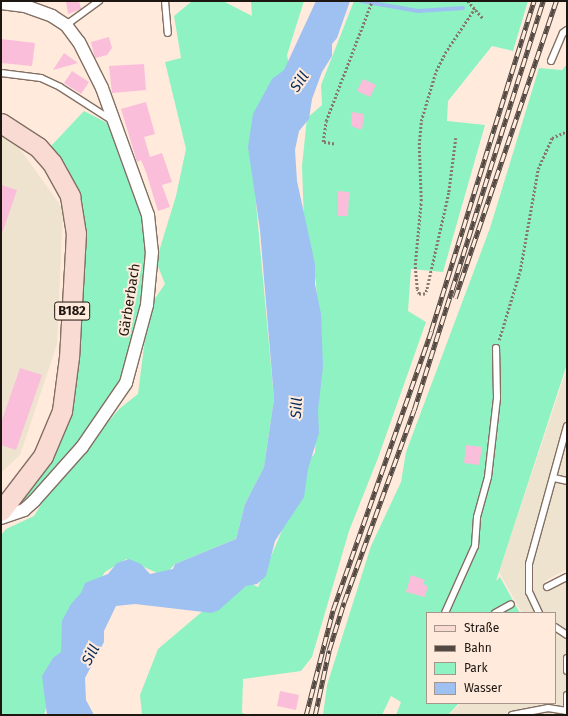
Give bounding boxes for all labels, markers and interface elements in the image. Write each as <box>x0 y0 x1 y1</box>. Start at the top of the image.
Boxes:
water label: Sill <box>287 68 313 96</box>
street label: Gärberbach <box>116 262 144 338</box>
road number: B182 <box>54 300 90 322</box>
water label: Sill <box>287 397 307 419</box>
legend <box>426 612 556 704</box>
text: Straße <box>464 621 499 635</box>
text: Bahn <box>464 641 492 655</box>
water label: Sill <box>78 642 104 668</box>
text: Park <box>464 661 488 675</box>
text: Wasser <box>464 681 502 695</box>

